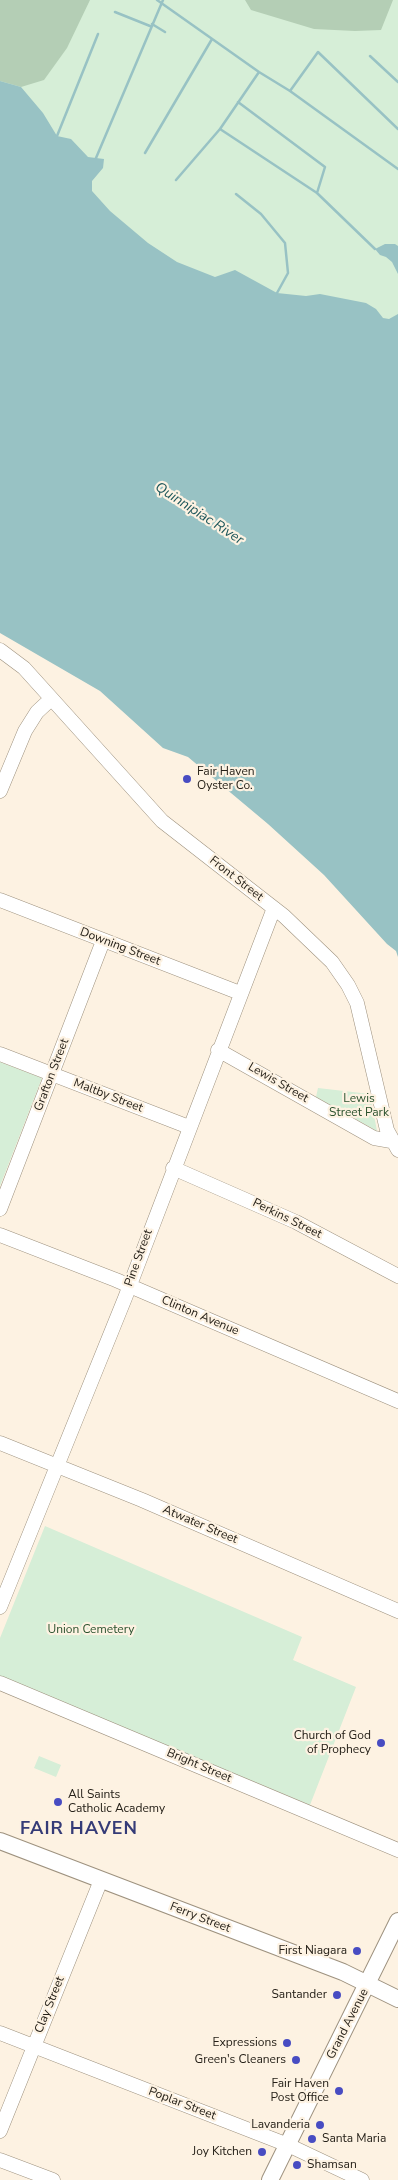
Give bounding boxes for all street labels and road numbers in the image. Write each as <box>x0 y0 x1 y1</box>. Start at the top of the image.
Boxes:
street label: Front Street <box>206 854 266 904</box>
street label: Downing Street <box>78 925 162 969</box>
street label: Grafton Street <box>32 1037 72 1113</box>
street label: Lewis Street <box>245 1060 311 1106</box>
street label: Maltby Street <box>71 1076 145 1116</box>
street label: Perkins Street <box>250 1196 324 1242</box>
street label: Pine Street <box>122 1228 156 1288</box>
street label: Clinton Avenue <box>159 1293 241 1339</box>
street label: Atwater Street <box>160 1503 240 1547</box>
street label: Bright Street <box>164 1746 234 1786</box>
street label: Ferry Street <box>168 1900 232 1936</box>
street label: Clay Street <box>32 1975 68 2035</box>
street label: Grand Avenue <box>324 1986 372 2062</box>
street label: Poplar Street <box>146 2085 218 2123</box>

